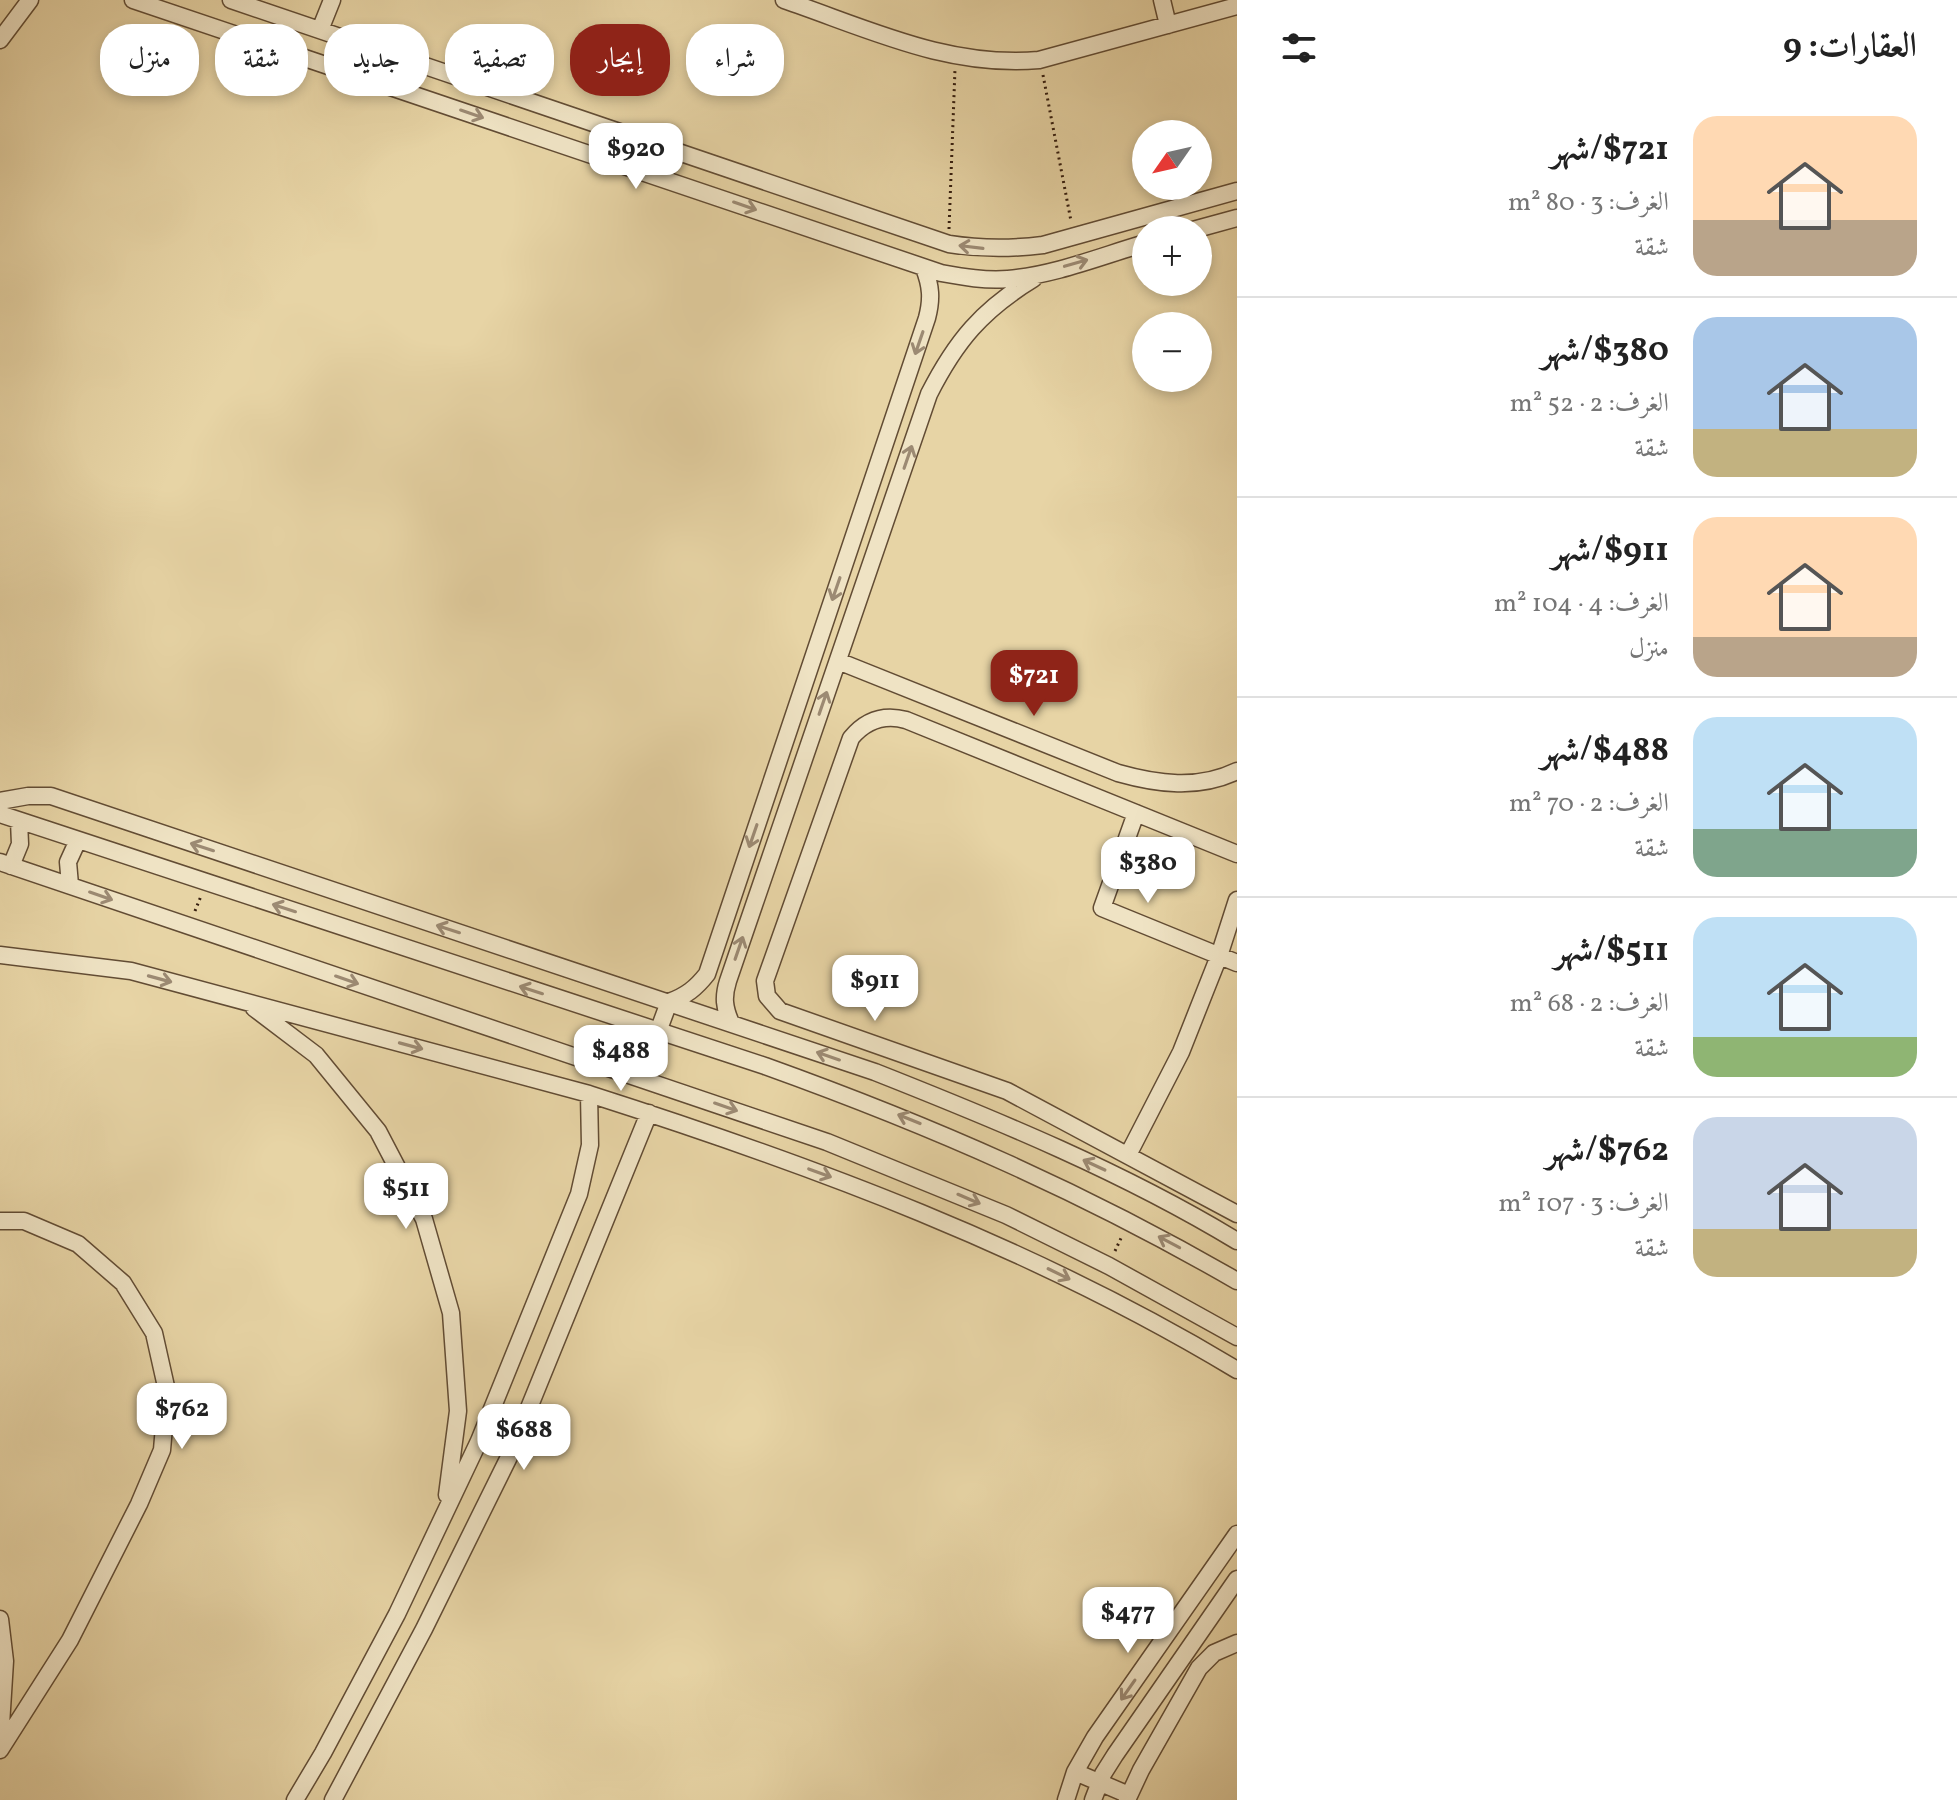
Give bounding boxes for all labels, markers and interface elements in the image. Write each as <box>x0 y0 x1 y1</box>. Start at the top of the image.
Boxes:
chip: منزل <box>100 24 199 96</box>
chip: شقة <box>215 24 308 96</box>
chip: جديد <box>324 24 429 96</box>
chip: تصفية <box>445 24 554 96</box>
chip: إيجار <box>570 24 670 96</box>
chip: شراء <box>686 24 784 96</box>
text: العقارات: 9 <box>1783 24 1917 71</box>
icon: filters <box>1277 26 1321 70</box>
one-way arrow <box>460 108 485 123</box>
north arrow <box>1132 120 1212 200</box>
map controls <box>1132 120 1212 392</box>
pin: $920 <box>589 123 683 191</box>
text: $721/شهر <box>1551 127 1669 174</box>
text: $920 <box>607 131 665 167</box>
icon: home <box>1757 148 1853 244</box>
text: الغرف: 3 · 80 m² <box>1508 185 1669 221</box>
one-way arrow <box>733 200 758 215</box>
button: + <box>1132 216 1212 296</box>
text: شقة <box>1635 230 1669 266</box>
one-way arrow <box>958 239 985 254</box>
one-way arrow <box>1062 255 1088 270</box>
button: − <box>1132 312 1212 392</box>
text: $380/شهر <box>1541 328 1669 375</box>
one-way arrow <box>910 330 925 355</box>
icon: home <box>1757 349 1853 445</box>
text: الغرف: 2 · 52 m² <box>1510 386 1669 422</box>
text: شقة <box>1635 431 1669 467</box>
one-way arrow <box>901 444 916 469</box>
text: $911/شهر <box>1552 528 1669 575</box>
icon: home <box>1757 549 1853 645</box>
one-way arrow <box>828 576 843 601</box>
text: الغرف: 4 · 104 m² <box>1494 586 1669 622</box>
text: منزل <box>1629 631 1669 667</box>
pin: $721 <box>987 650 1081 718</box>
text: $721 <box>1009 658 1059 694</box>
one-way arrow <box>817 690 832 715</box>
text: $488/شهر <box>1541 728 1669 775</box>
icon: home <box>1757 749 1853 845</box>
text: الغرف: 2 · 70 m² <box>1509 786 1669 822</box>
one-way arrow <box>745 823 760 848</box>
text: شقة <box>1635 831 1669 867</box>
pin: $380 <box>1101 837 1195 905</box>
one-way arrow <box>189 838 214 853</box>
text: $380 <box>1119 845 1177 881</box>
one-way arrow <box>88 889 113 904</box>
one-way arrow <box>271 900 296 915</box>
one-way arrow <box>436 920 461 935</box>
text: $511/شهر <box>1554 928 1669 975</box>
one-way arrow <box>733 936 748 961</box>
icon: home <box>1757 949 1853 1045</box>
pin: $911 <box>828 955 922 1023</box>
text: $911 <box>850 963 900 999</box>
one-way arrow <box>147 972 173 987</box>
one-way arrow <box>334 973 359 988</box>
one-way arrow <box>518 982 543 997</box>
text: الغرف: 2 · 68 m² <box>1510 986 1669 1022</box>
pin: $488 <box>574 1025 668 1093</box>
text: شقة <box>1635 1031 1669 1067</box>
text: $488 <box>592 1033 650 1069</box>
one-way arrow <box>398 1040 424 1055</box>
one-way arrow <box>815 1047 840 1062</box>
one-way arrow <box>713 1101 738 1116</box>
one-way arrow <box>897 1111 922 1126</box>
text: $762/شهر <box>1546 1128 1669 1175</box>
icon: home <box>1757 1149 1853 1245</box>
one-way arrow <box>1082 1157 1106 1172</box>
pin: $511 <box>359 1163 453 1231</box>
one-way arrow <box>807 1167 832 1181</box>
text: $511 <box>382 1171 430 1207</box>
text: الغرف: 3 · 107 m² <box>1498 1186 1669 1222</box>
one-way arrow <box>956 1192 981 1207</box>
text: شقة <box>1635 1231 1669 1267</box>
one-way arrow <box>1158 1234 1182 1250</box>
one-way arrow <box>1047 1267 1071 1282</box>
pin: $762 <box>135 1383 229 1451</box>
text: $762 <box>155 1391 209 1427</box>
pin: $688 <box>477 1404 571 1472</box>
text: $688 <box>495 1412 553 1448</box>
pin: $477 <box>1081 1587 1175 1655</box>
text: $477 <box>1101 1595 1155 1631</box>
one-way arrow <box>1120 1678 1136 1700</box>

